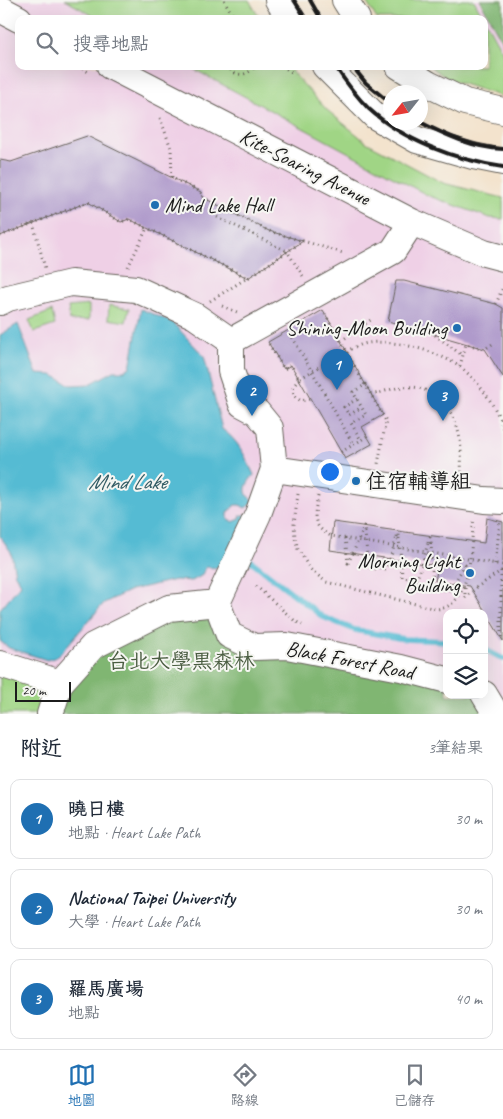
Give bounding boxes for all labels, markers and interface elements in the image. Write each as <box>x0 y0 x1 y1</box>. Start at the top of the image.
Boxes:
search box <box>15 15 488 70</box>
icon: search <box>33 29 61 57</box>
text: 搜尋地點 <box>73 32 149 56</box>
north arrow <box>383 85 428 130</box>
street label: Kite-Soaring Avenue <box>235 123 376 212</box>
place label: Mind Lake Hall <box>165 192 276 218</box>
marker: Mind Lake Hall <box>149 199 161 211</box>
place label: Shining-Moon Building <box>286 315 449 341</box>
marker: Shining-Moon Building <box>451 322 463 334</box>
pin: 1 <box>321 349 353 390</box>
pin: 2 <box>236 375 268 416</box>
pin: 3 <box>427 380 459 421</box>
your location <box>317 459 343 485</box>
water label: Mind Lake <box>88 468 169 496</box>
place label: 住宿輔導組 <box>366 468 471 494</box>
marker: 住宿輔導組 <box>350 475 362 487</box>
place label: Morning Light Building <box>358 548 462 598</box>
marker: Morning Light Building <box>464 567 476 579</box>
map controls <box>443 609 488 699</box>
button: locate <box>443 609 488 654</box>
street label: Black Forest Road <box>284 635 420 686</box>
park label: 台北大學黒森林 <box>108 648 255 674</box>
button: layers <box>443 654 488 699</box>
scale bar <box>15 679 71 702</box>
text: 20 m <box>22 682 46 699</box>
text: 附近 <box>20 735 62 761</box>
text: 3筆結果 <box>428 738 483 758</box>
text: 曉日樓 <box>68 797 125 821</box>
text: 1 <box>33 809 41 829</box>
text: 30 m <box>455 809 482 829</box>
text: 地點 · Heart Lake Path <box>68 823 200 843</box>
text: National Taipei University <box>68 886 235 910</box>
text: 2 <box>33 899 41 919</box>
text: 30 m <box>455 899 482 919</box>
text: 大學 · Heart Lake Path <box>68 912 200 932</box>
text: 羅馬廣場 <box>68 977 144 1001</box>
text: 3 <box>33 989 41 1009</box>
text: 40 m <box>455 989 482 1009</box>
text: 地點 <box>68 1003 100 1023</box>
tab: 地圖 <box>68 1061 96 1109</box>
tab: 路線 <box>231 1061 259 1109</box>
tab: 已儲存 <box>394 1061 436 1109</box>

